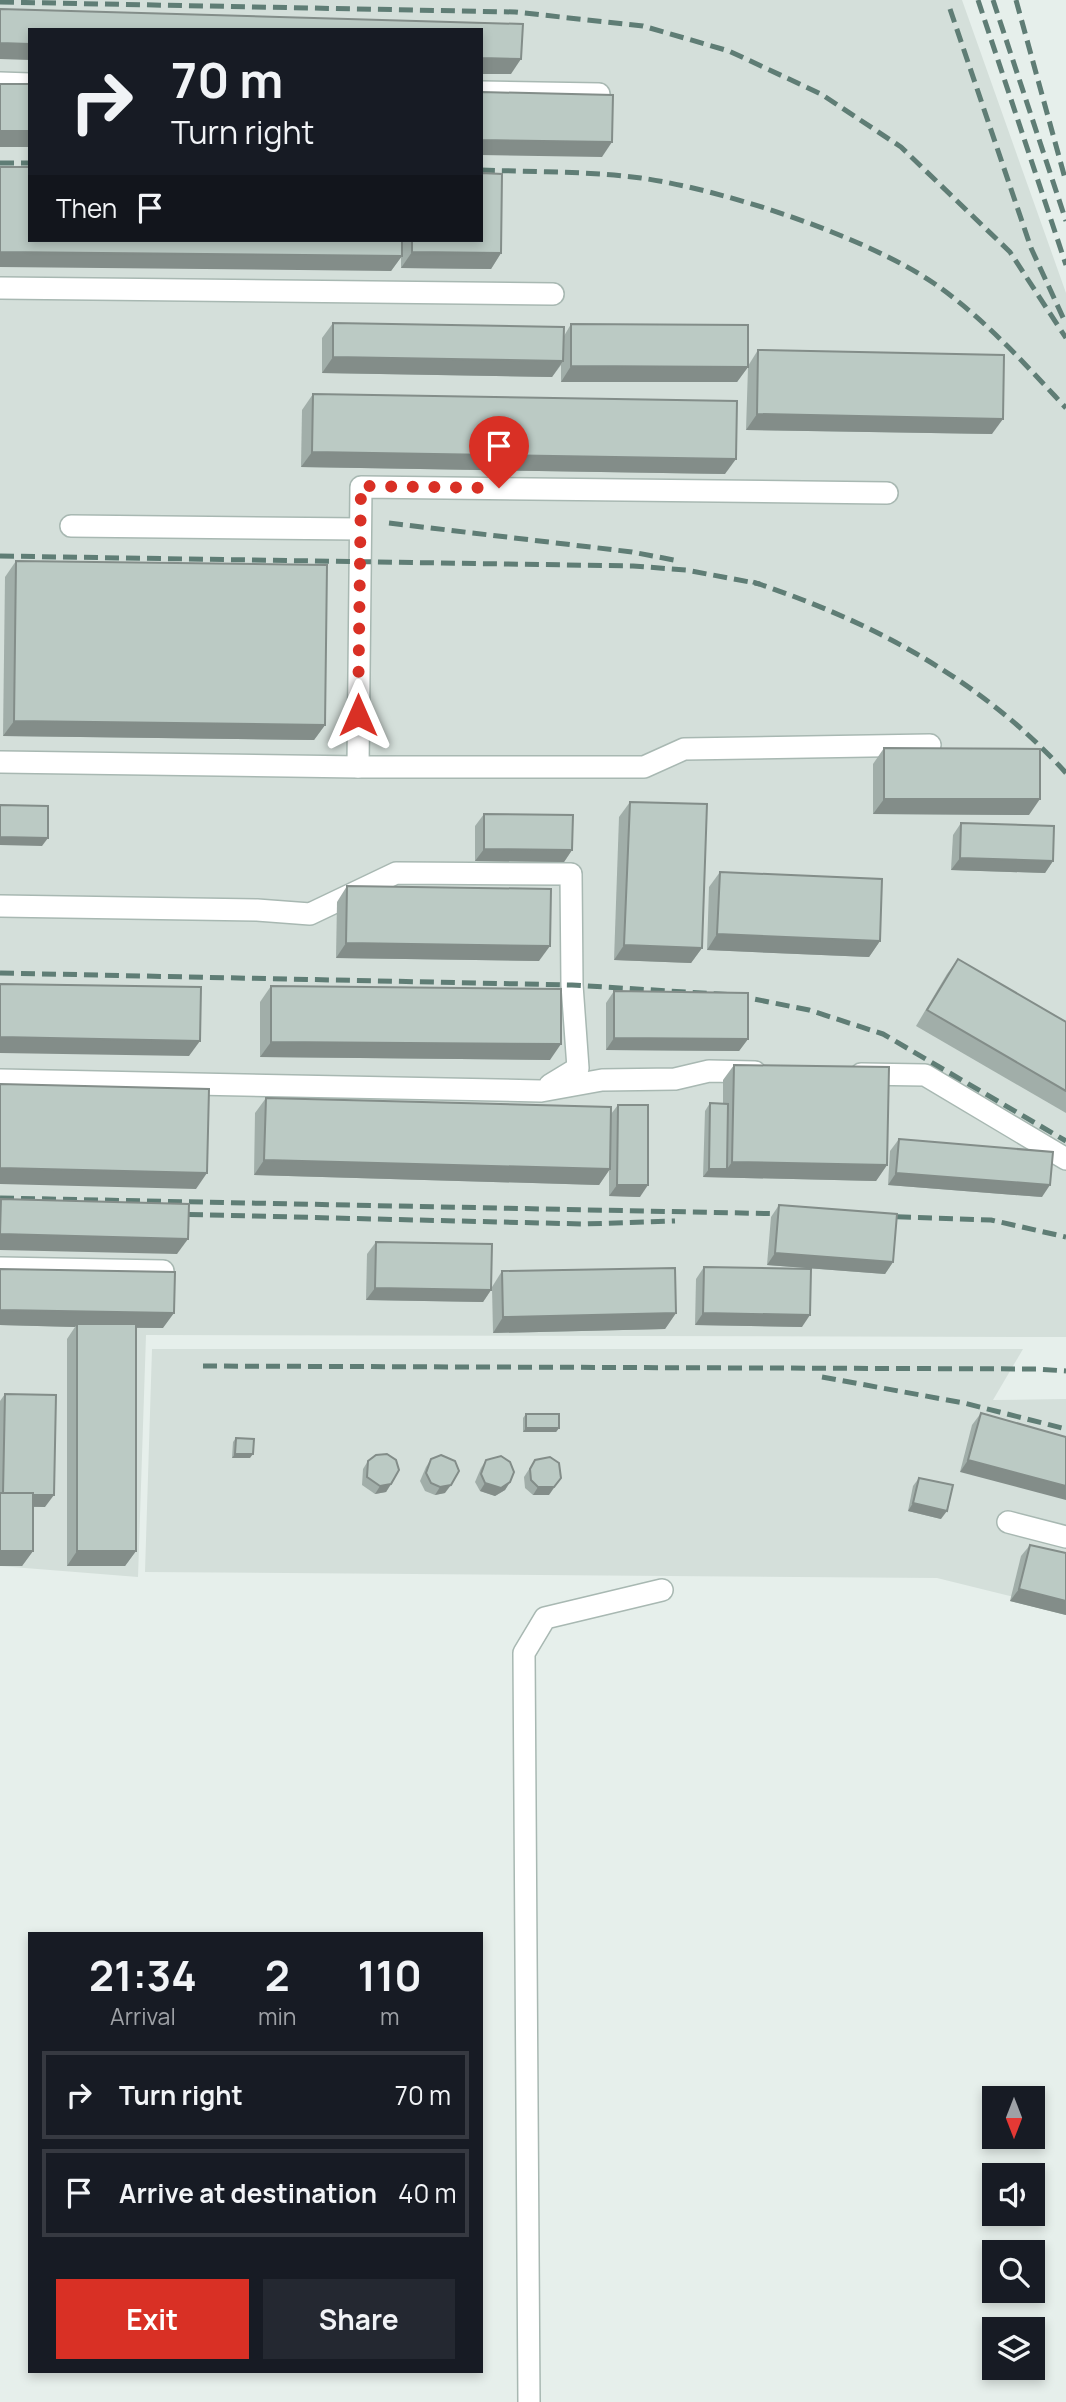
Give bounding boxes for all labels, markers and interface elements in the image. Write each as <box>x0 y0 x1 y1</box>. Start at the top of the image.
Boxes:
text: 70 m <box>171 46 283 113</box>
icon: right <box>56 56 147 147</box>
text: Turn right <box>171 110 314 154</box>
icon: arrive <box>131 189 169 227</box>
text: Then <box>56 190 117 226</box>
pin <box>469 416 529 488</box>
icon: arrive <box>480 427 518 465</box>
position arrow <box>321 678 395 752</box>
text: 21:34 <box>89 1946 197 2004</box>
text: 2 <box>265 1946 290 2004</box>
text: 110 <box>357 1946 422 2004</box>
text: Arrival <box>110 2000 176 2032</box>
text: min <box>258 2000 296 2032</box>
text: m <box>380 2000 399 2032</box>
icon: right <box>60 2076 98 2114</box>
text: Turn right <box>119 2077 243 2113</box>
text: 70 m <box>395 2077 451 2113</box>
north arrow <box>982 2086 1045 2149</box>
map controls <box>982 2086 1045 2380</box>
button: sound <box>982 2163 1045 2226</box>
icon: arrive <box>60 2174 98 2212</box>
text: Arrive at destination <box>119 2175 377 2211</box>
text: 40 m <box>398 2175 457 2211</box>
button: search <box>982 2240 1045 2303</box>
button: Exit <box>56 2279 249 2359</box>
button: Share <box>263 2279 455 2359</box>
button: layers <box>982 2317 1045 2380</box>

